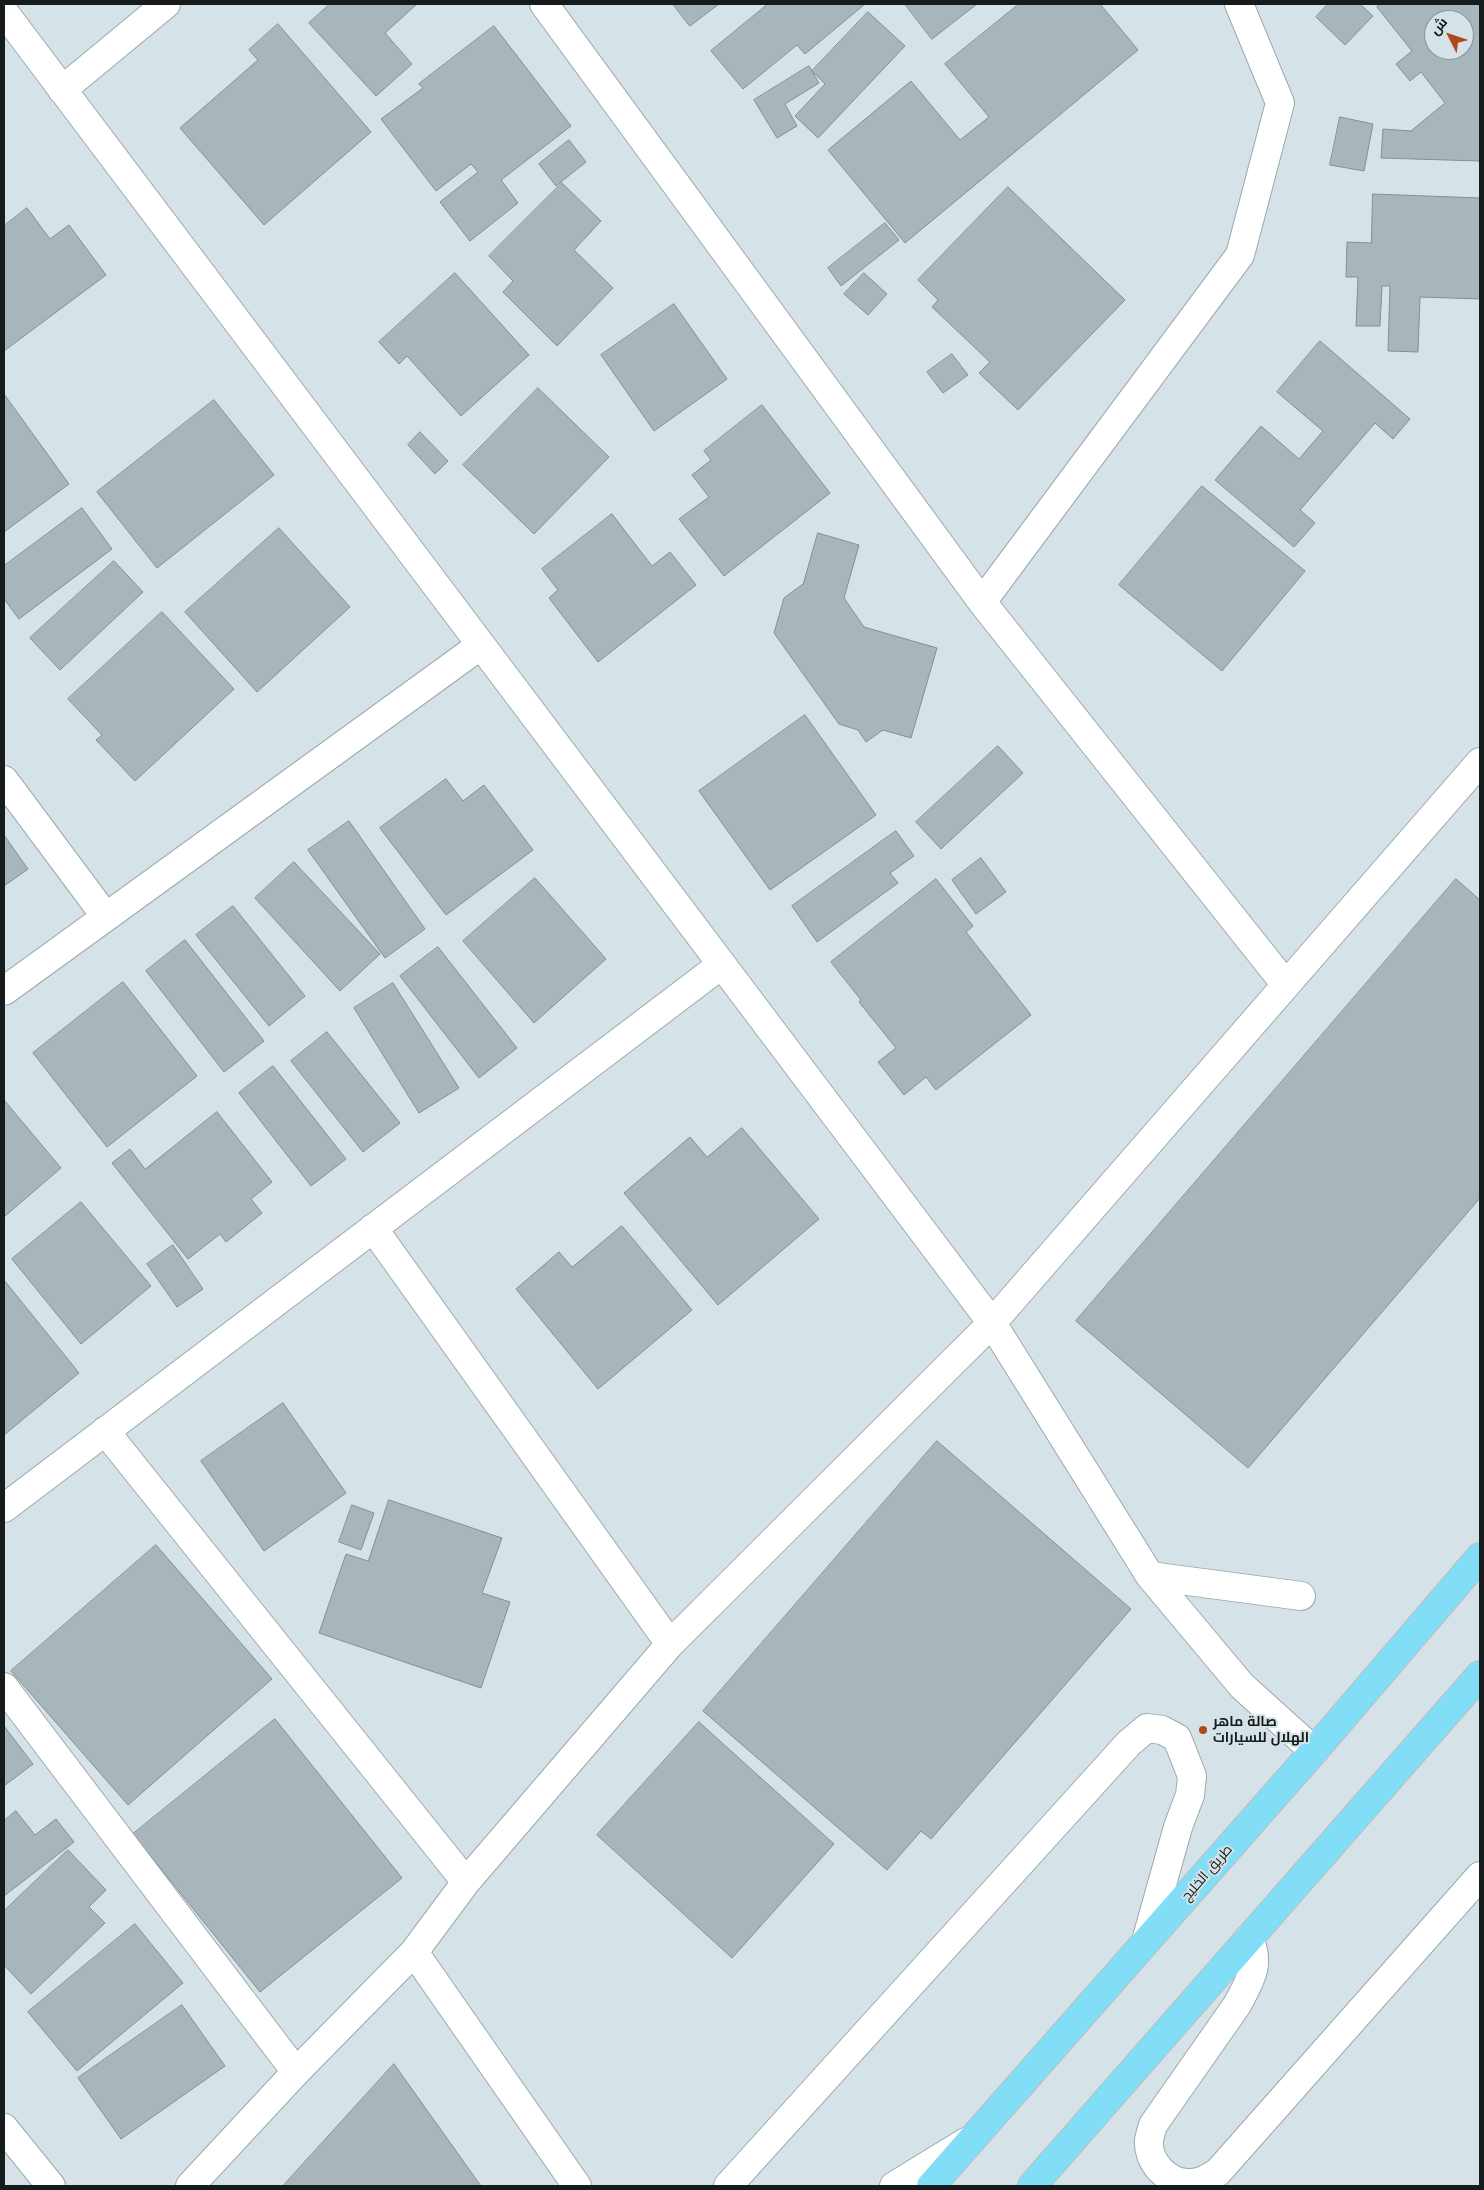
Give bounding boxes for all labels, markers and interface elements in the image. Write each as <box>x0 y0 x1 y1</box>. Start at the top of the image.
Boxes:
north arrow <box>1424 10 1474 60</box>
text: ش <box>1426 13 1451 39</box>
place label: صالة ماهر الهلال للسيارات <box>1213 1714 1309 1746</box>
marker: صالة ماهر الهلال للسيارات <box>1197 1724 1209 1736</box>
street label: طريق الخليج <box>1178 1841 1236 1905</box>

